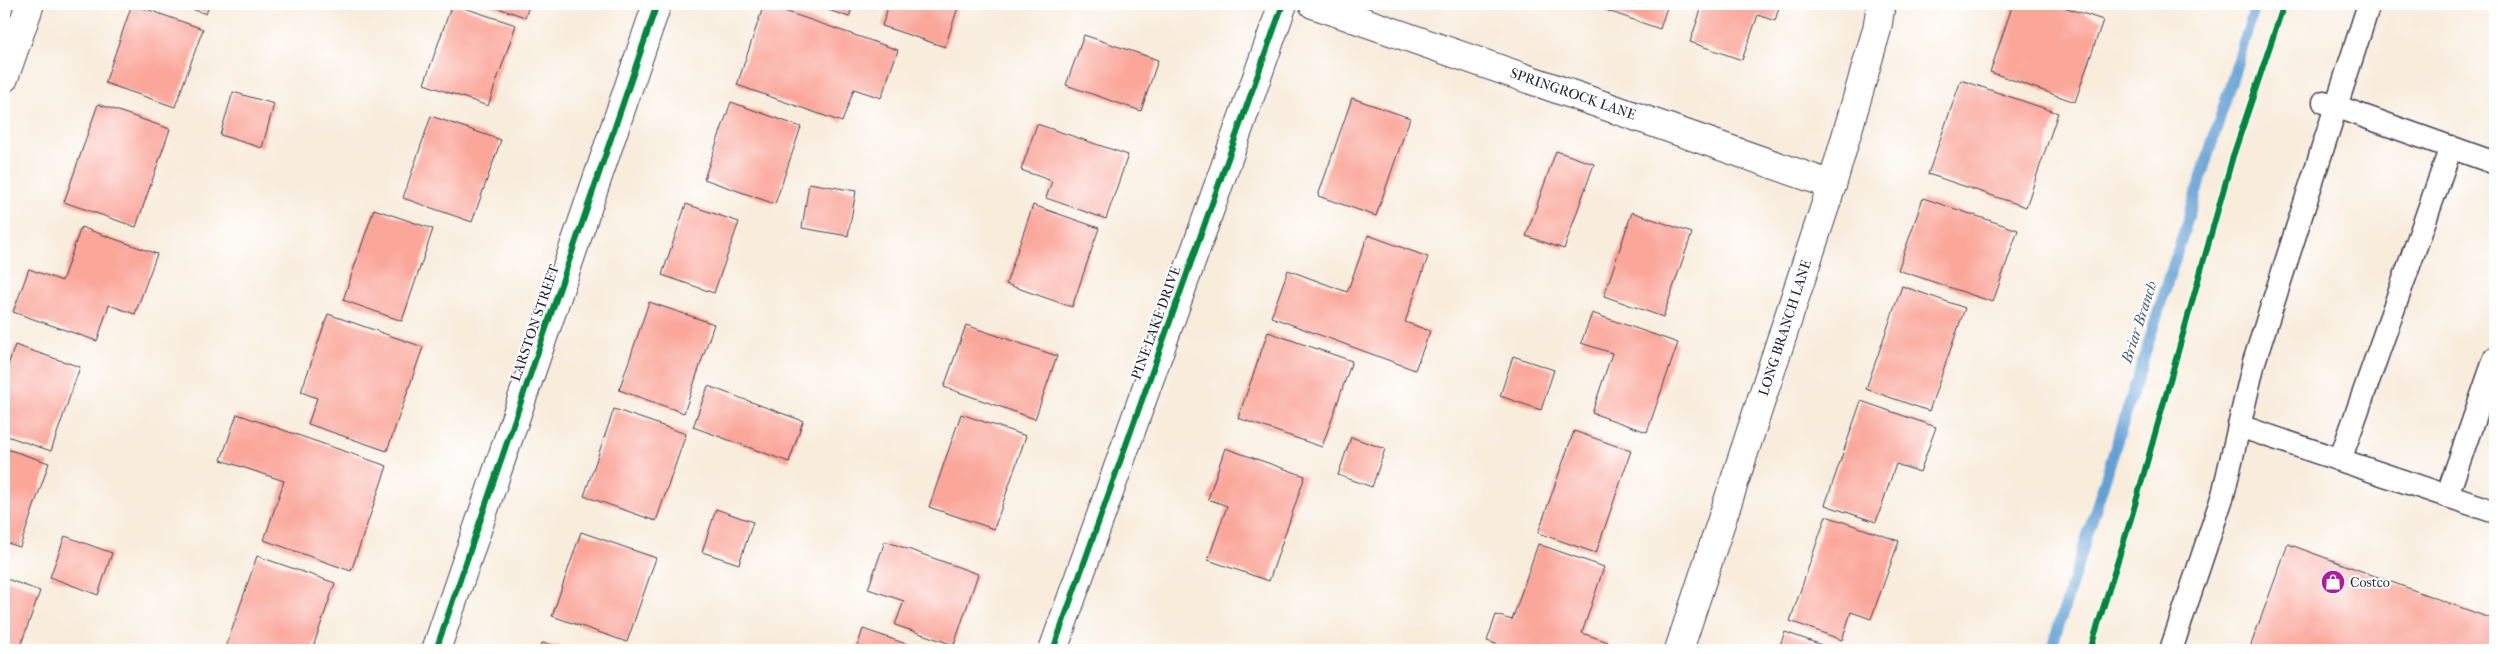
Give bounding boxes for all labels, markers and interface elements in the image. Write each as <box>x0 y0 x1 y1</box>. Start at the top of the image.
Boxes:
street label: SPRINGROCK LANE <box>1508 64 1639 124</box>
street label: LONG BRANCH LANE <box>1755 257 1815 398</box>
street label: LARSTON STREET <box>507 262 563 384</box>
street label: PINE LAKE DRIVE <box>1128 264 1185 382</box>
water label: Briar Branch <box>2117 279 2161 366</box>
shop icon: Costco <box>2320 569 2346 595</box>
place label: Costco <box>2350 574 2390 591</box>

